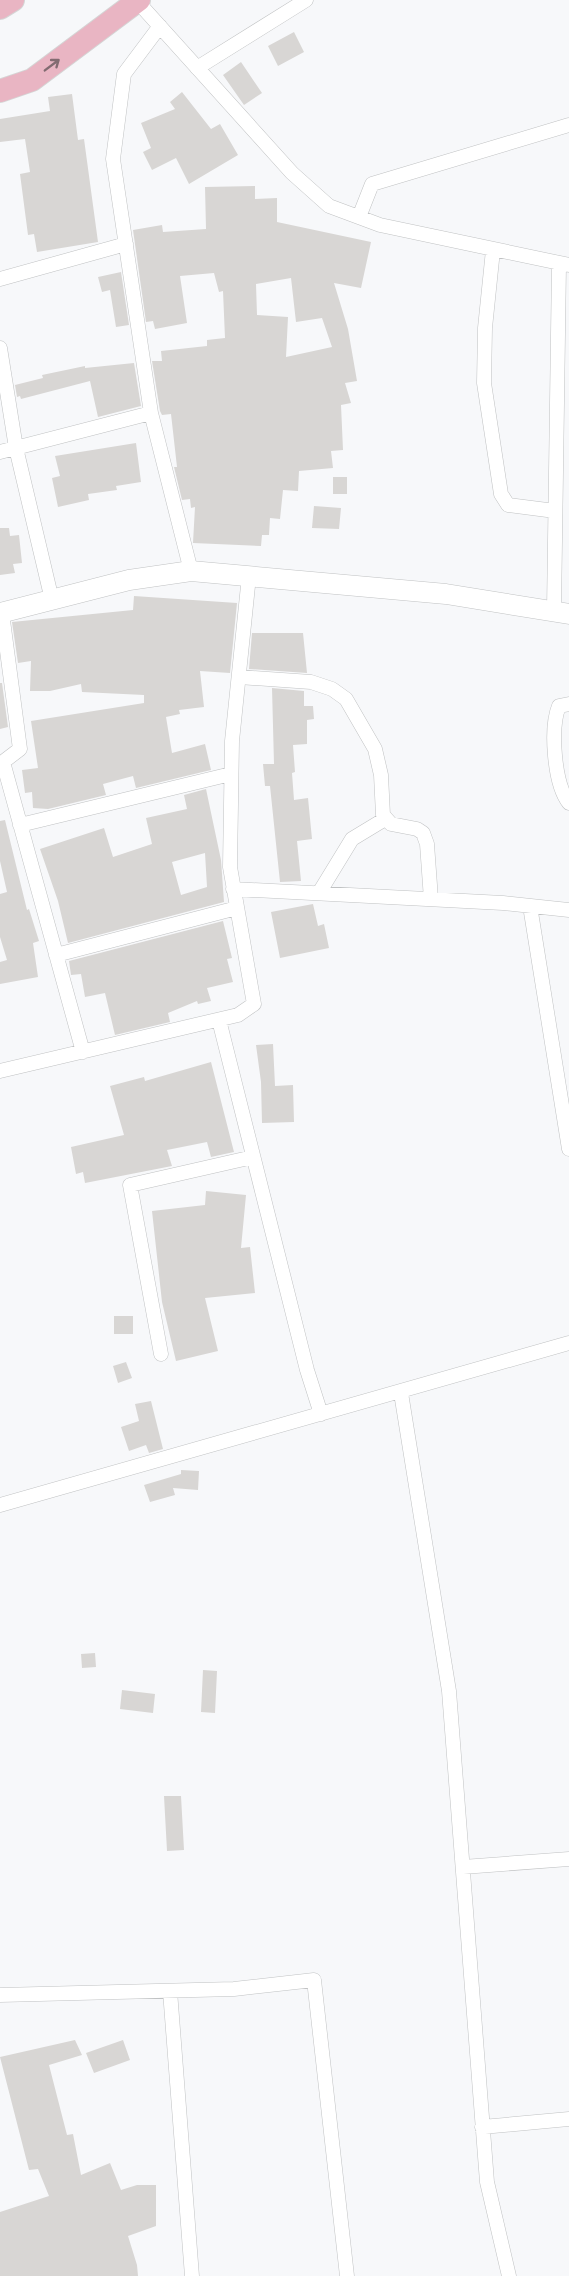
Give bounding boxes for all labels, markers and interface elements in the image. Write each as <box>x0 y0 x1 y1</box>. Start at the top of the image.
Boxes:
one-way arrow <box>43 59 59 71</box>

